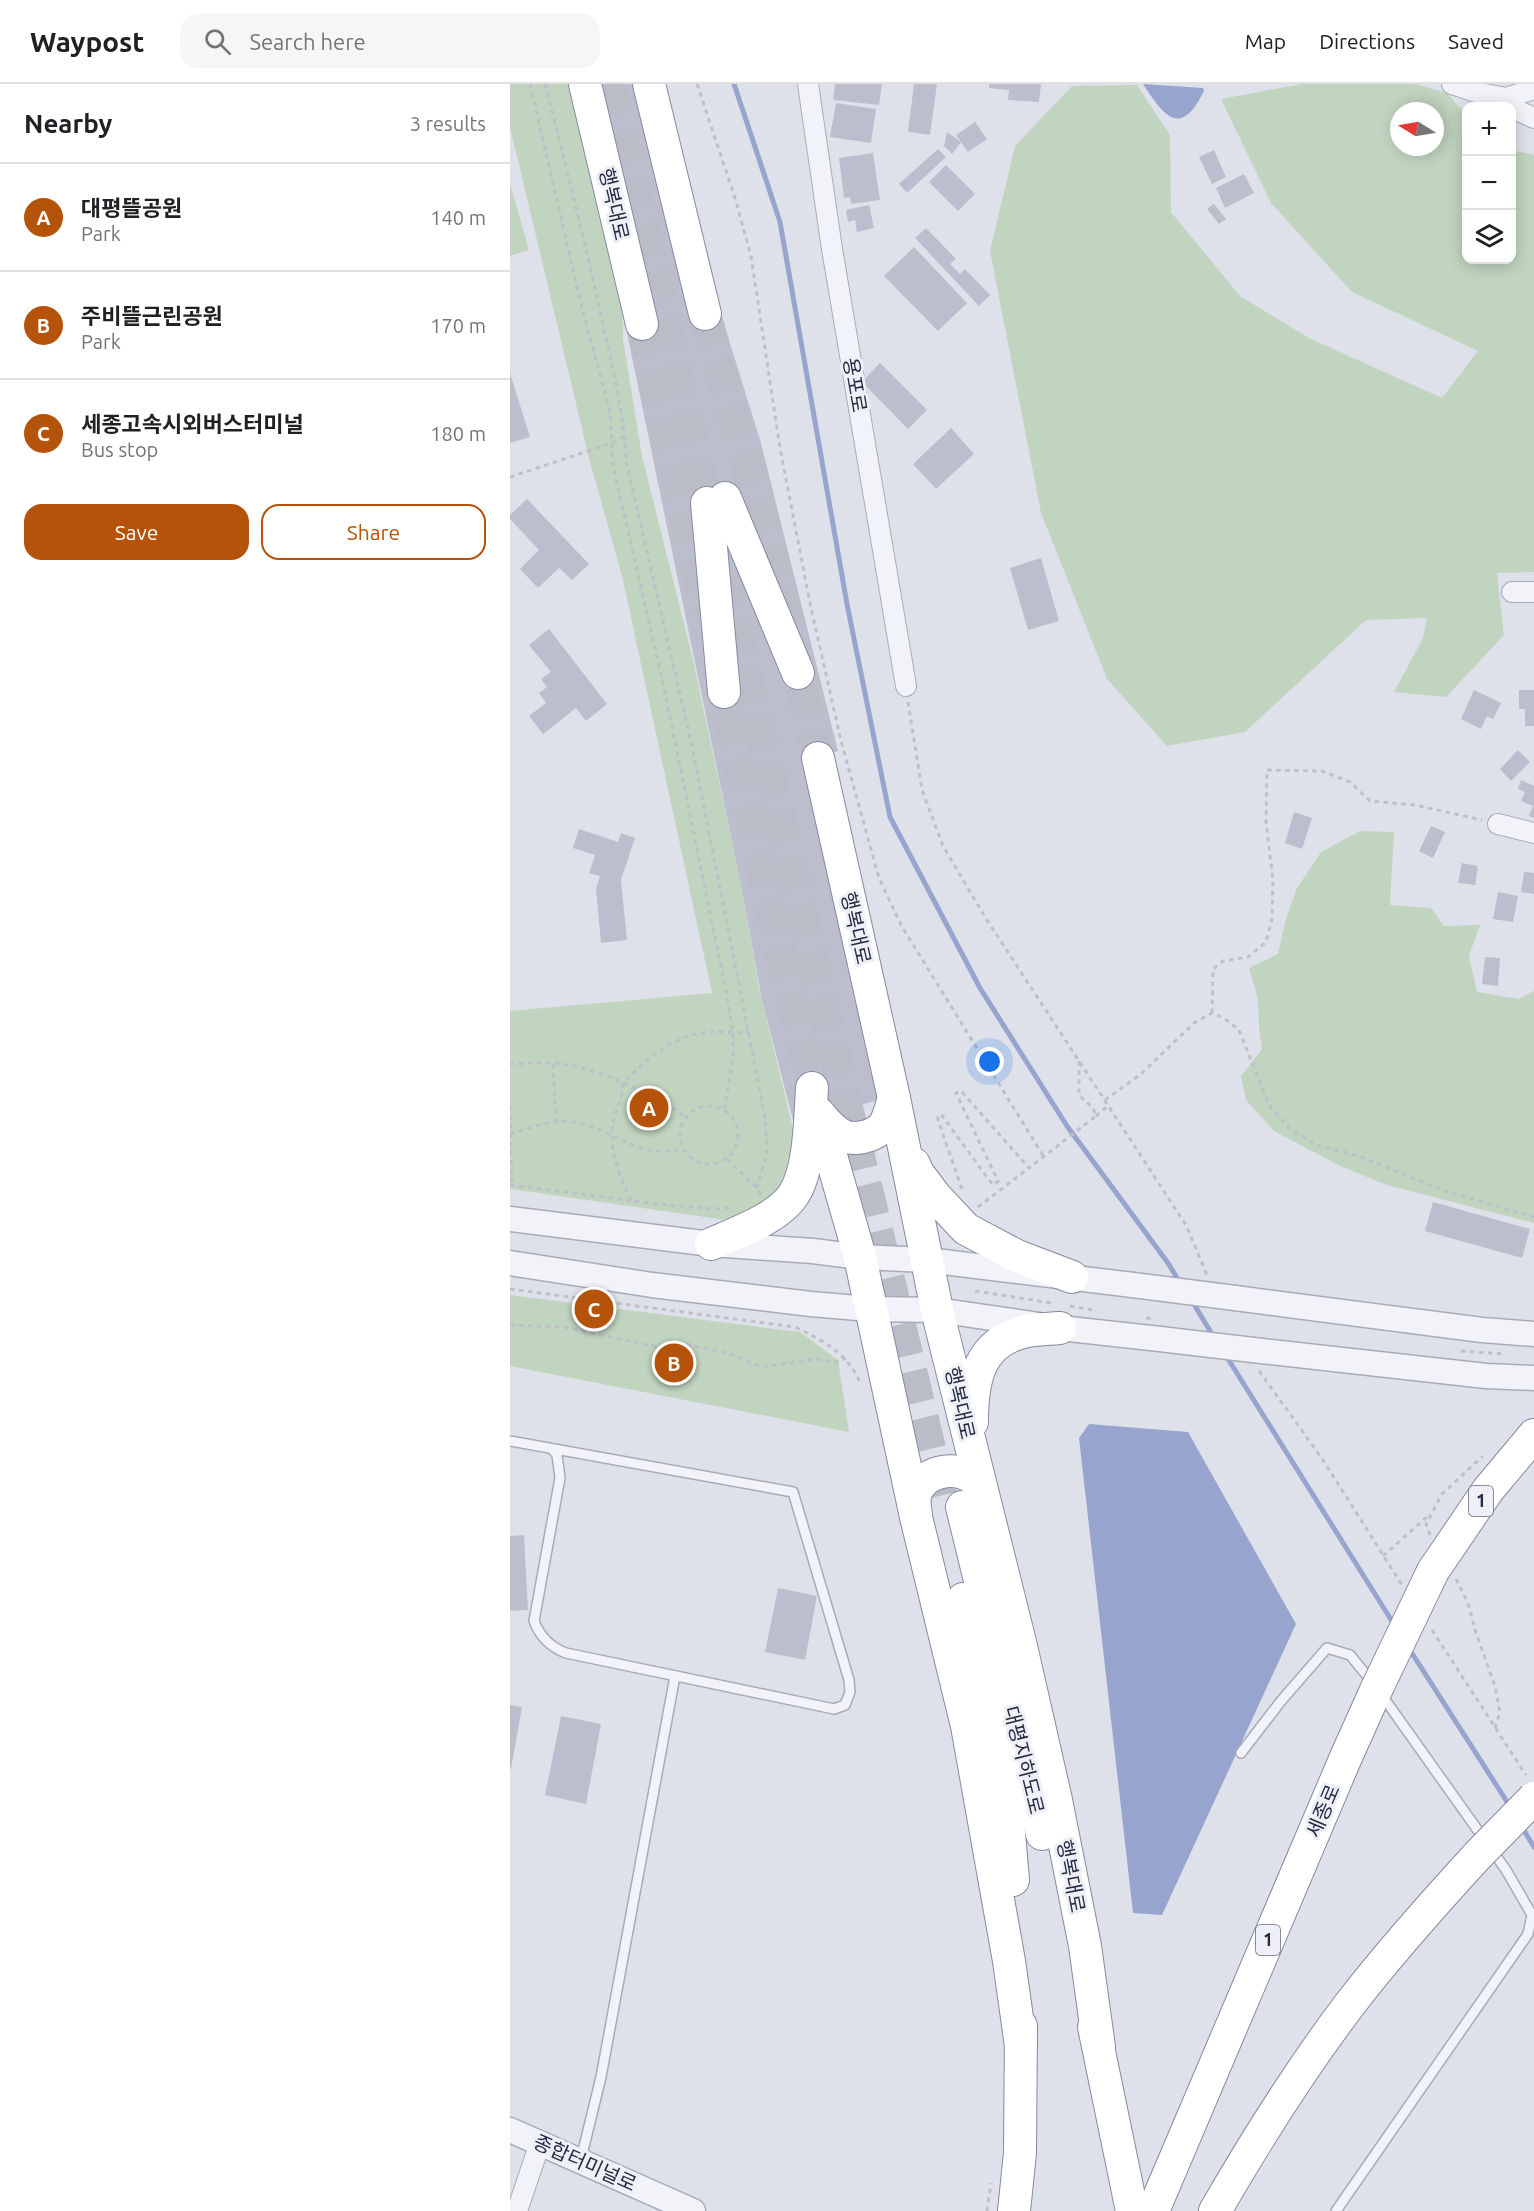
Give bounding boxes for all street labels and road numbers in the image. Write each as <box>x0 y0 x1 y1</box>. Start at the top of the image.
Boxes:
street label: 행복대로 <box>595 165 634 242</box>
street label: 용포로 <box>839 356 872 414</box>
street label: 행복대로 <box>837 889 876 966</box>
street label: 행복대로 <box>941 1364 980 1441</box>
road number: 1 <box>1469 1486 1493 1516</box>
street label: 대평지하도로 <box>1000 1704 1049 1816</box>
street label: 세종로 <box>1301 1781 1344 1841</box>
street label: 행복대로 <box>1053 1838 1090 1914</box>
road number: 1 <box>1256 1925 1280 1955</box>
street label: 종합터미널로 <box>530 2130 640 2196</box>

